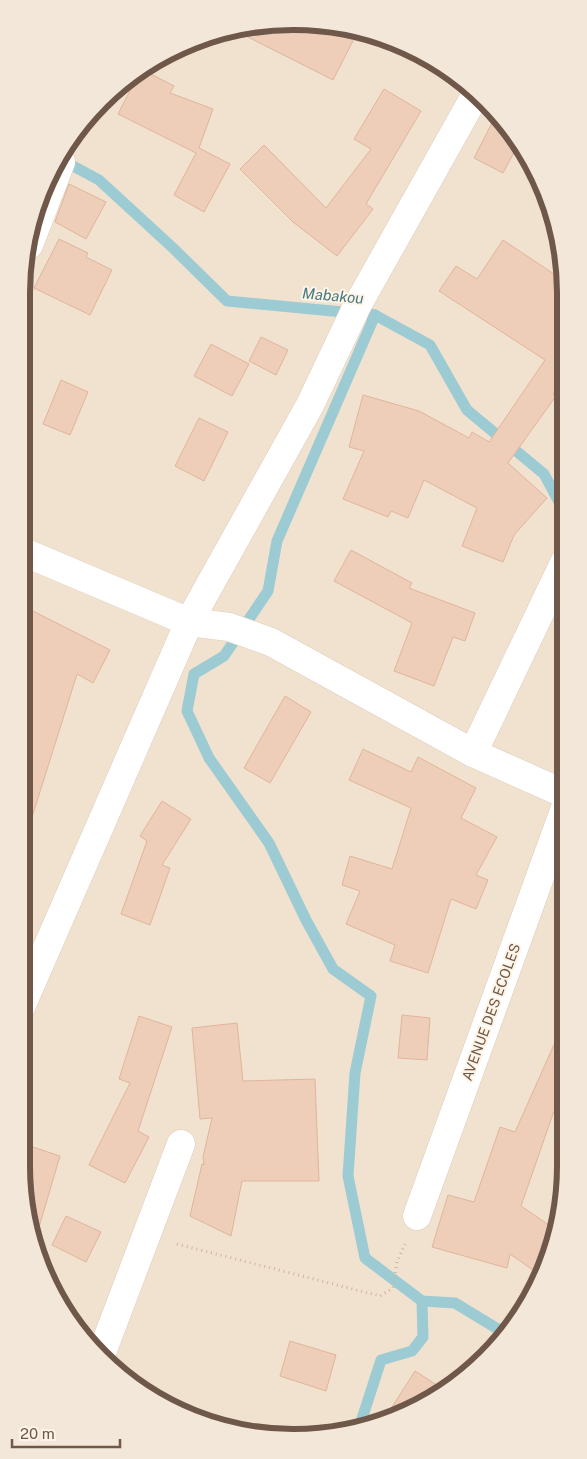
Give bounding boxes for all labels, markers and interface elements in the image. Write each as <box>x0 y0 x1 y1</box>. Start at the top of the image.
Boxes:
water label: Mabakou <box>302 284 364 307</box>
street label: AVENUE DES ECOLES <box>459 941 523 1083</box>
scale bar <box>12 1416 120 1448</box>
text: 20 m <box>20 1425 55 1442</box>

